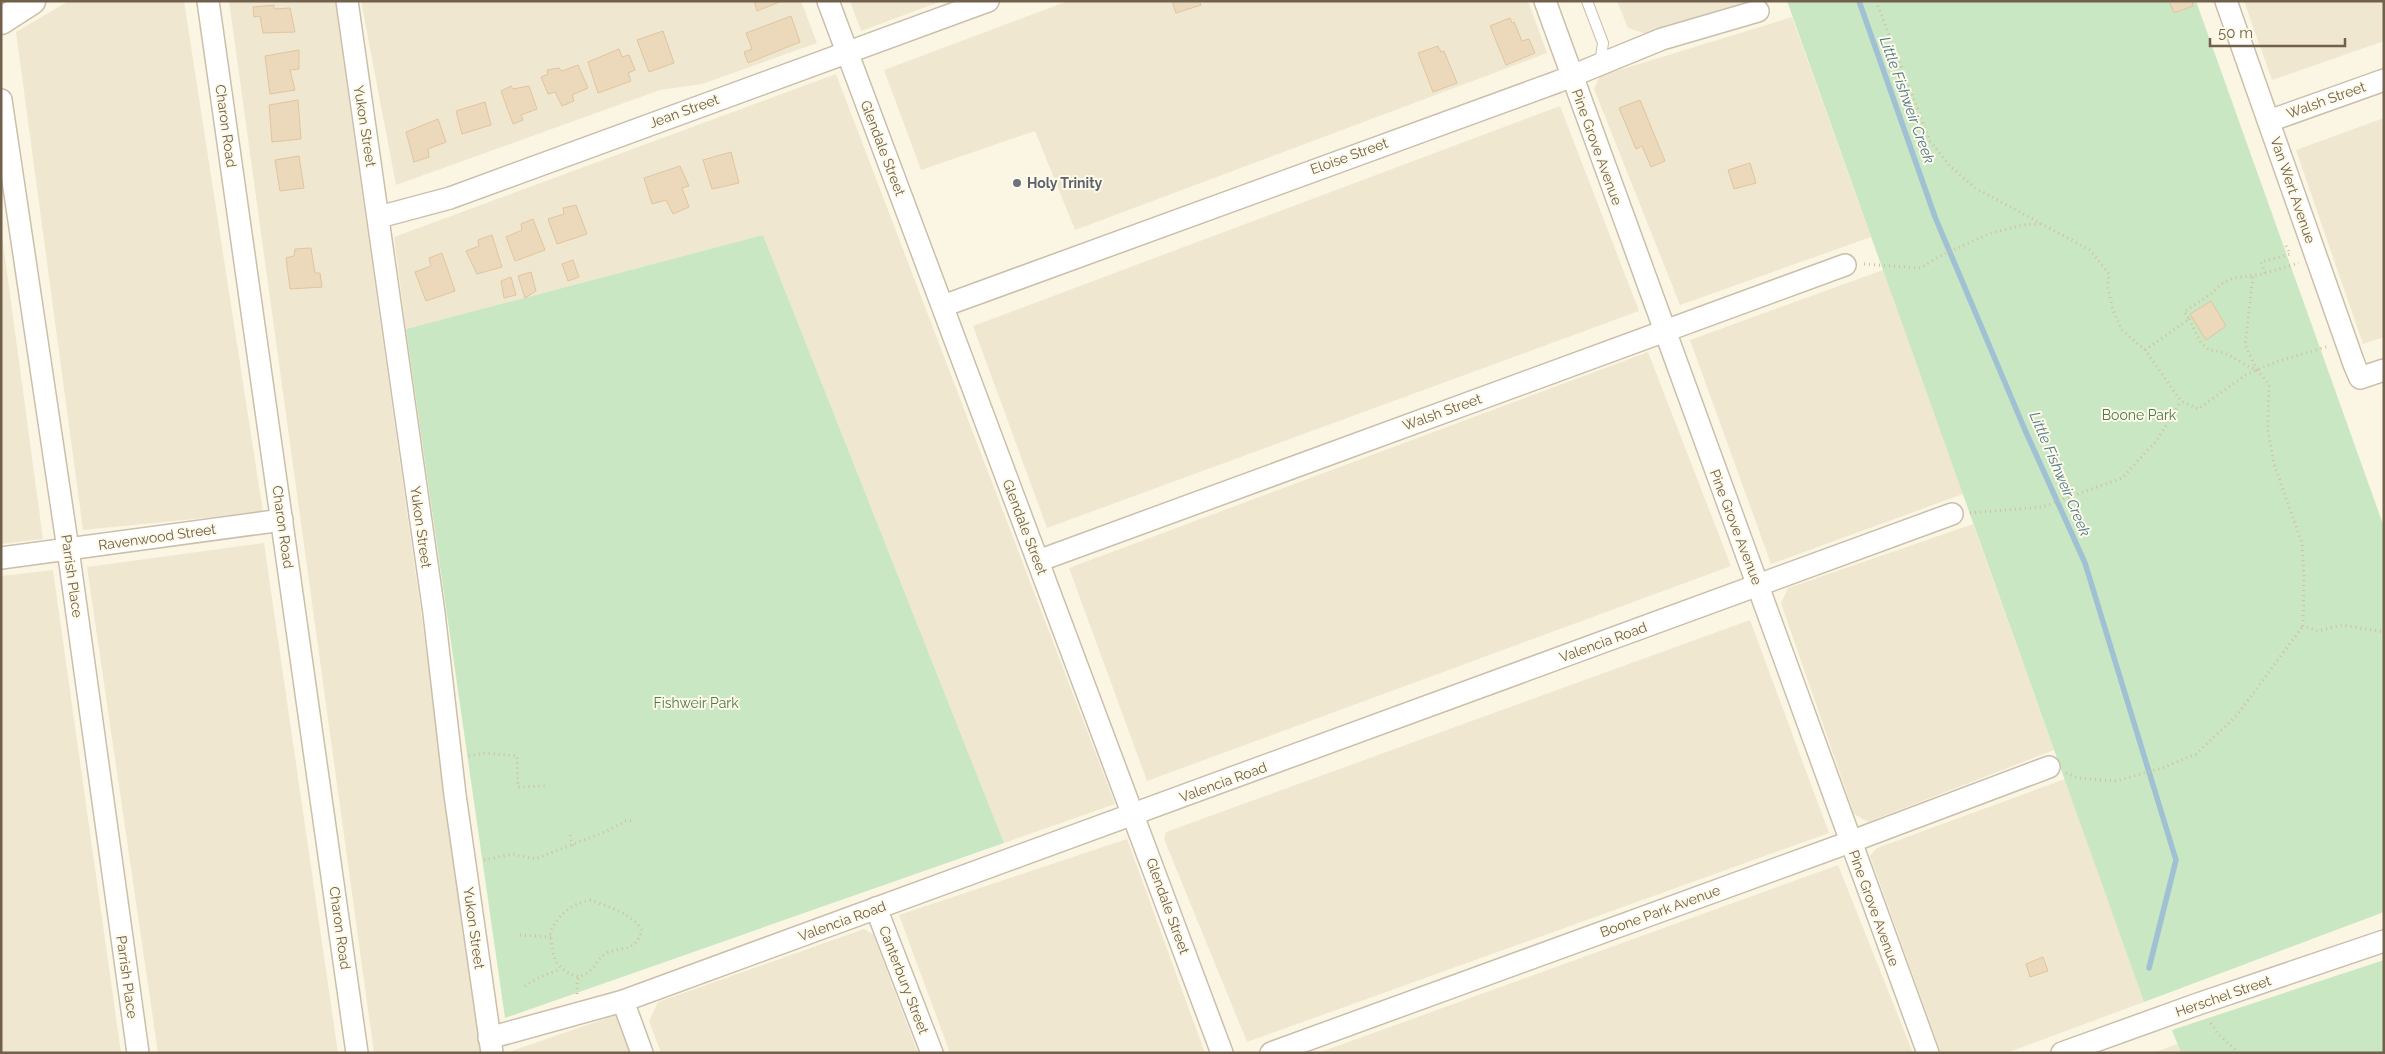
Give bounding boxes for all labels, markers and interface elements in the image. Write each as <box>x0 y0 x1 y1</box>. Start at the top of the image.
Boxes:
scale bar <box>2210 15 2345 47</box>
text: 50 m <box>2218 24 2253 42</box>
water label: Little Fishweir Creek <box>1876 34 1938 166</box>
street label: Walsh Street <box>2284 78 2368 122</box>
street label: Charon Road <box>212 83 240 169</box>
street label: Yukon Street <box>351 84 379 168</box>
street label: Pine Grove Avenue <box>1569 87 1625 207</box>
street label: Jean Street <box>647 91 721 131</box>
street label: Glendale Street <box>857 98 909 198</box>
street label: Eloise Street <box>1308 135 1390 177</box>
street label: Van Wert Avenue <box>2267 135 2319 245</box>
place label: Holy Trinity <box>1027 175 1102 191</box>
marker: Holy Trinity <box>1011 177 1023 189</box>
street label: Walsh Street <box>1400 390 1484 434</box>
park label: Boone Park <box>2102 407 2177 423</box>
water label: Little Fishweir Creek <box>2026 409 2094 539</box>
street label: Pine Grove Avenue <box>1707 467 1765 587</box>
street label: Glendale Street <box>999 477 1051 577</box>
street label: Charon Road <box>269 484 297 570</box>
street label: Yukon Street <box>407 485 435 569</box>
street label: Ravenwood Street <box>97 521 217 553</box>
street label: Parrish Place <box>58 533 86 619</box>
street label: Valencia Road <box>1557 619 1649 665</box>
park label: Fishweir Park <box>653 695 739 711</box>
street label: Valencia Road <box>1177 759 1269 805</box>
street label: Pine Grove Avenue <box>1846 848 1902 968</box>
street label: Glendale Street <box>1143 856 1193 956</box>
street label: Boone Park Avenue <box>1598 882 1722 940</box>
street label: Charon Road <box>326 885 354 971</box>
street label: Yukon Street <box>460 886 488 970</box>
street label: Valencia Road <box>796 898 888 944</box>
street label: Canterbury Street <box>876 924 932 1037</box>
street label: Parrish Place <box>113 934 141 1020</box>
street label: Herschel Street <box>2173 972 2273 1020</box>

